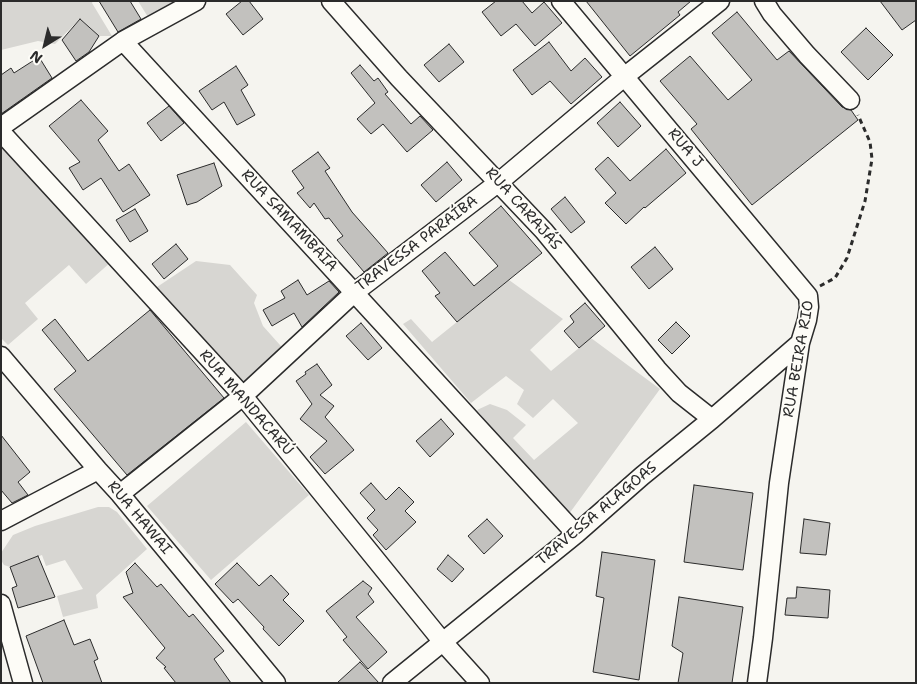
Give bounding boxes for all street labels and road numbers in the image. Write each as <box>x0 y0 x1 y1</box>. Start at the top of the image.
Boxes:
street label: RUA J <box>664 125 706 171</box>
street label: RUA CARAJÁS <box>481 164 565 254</box>
street label: RUA SAMAMBAIA <box>237 166 341 276</box>
street label: TRAVESSA PARAÍBA <box>352 192 482 296</box>
street label: RUA BEIRA RIO <box>780 299 818 419</box>
street label: RUA MANDACARÚ <box>195 346 297 460</box>
street label: TRAVESSA ALAGOAS <box>533 458 661 570</box>
street label: RUA HAWAI <box>103 478 175 558</box>

